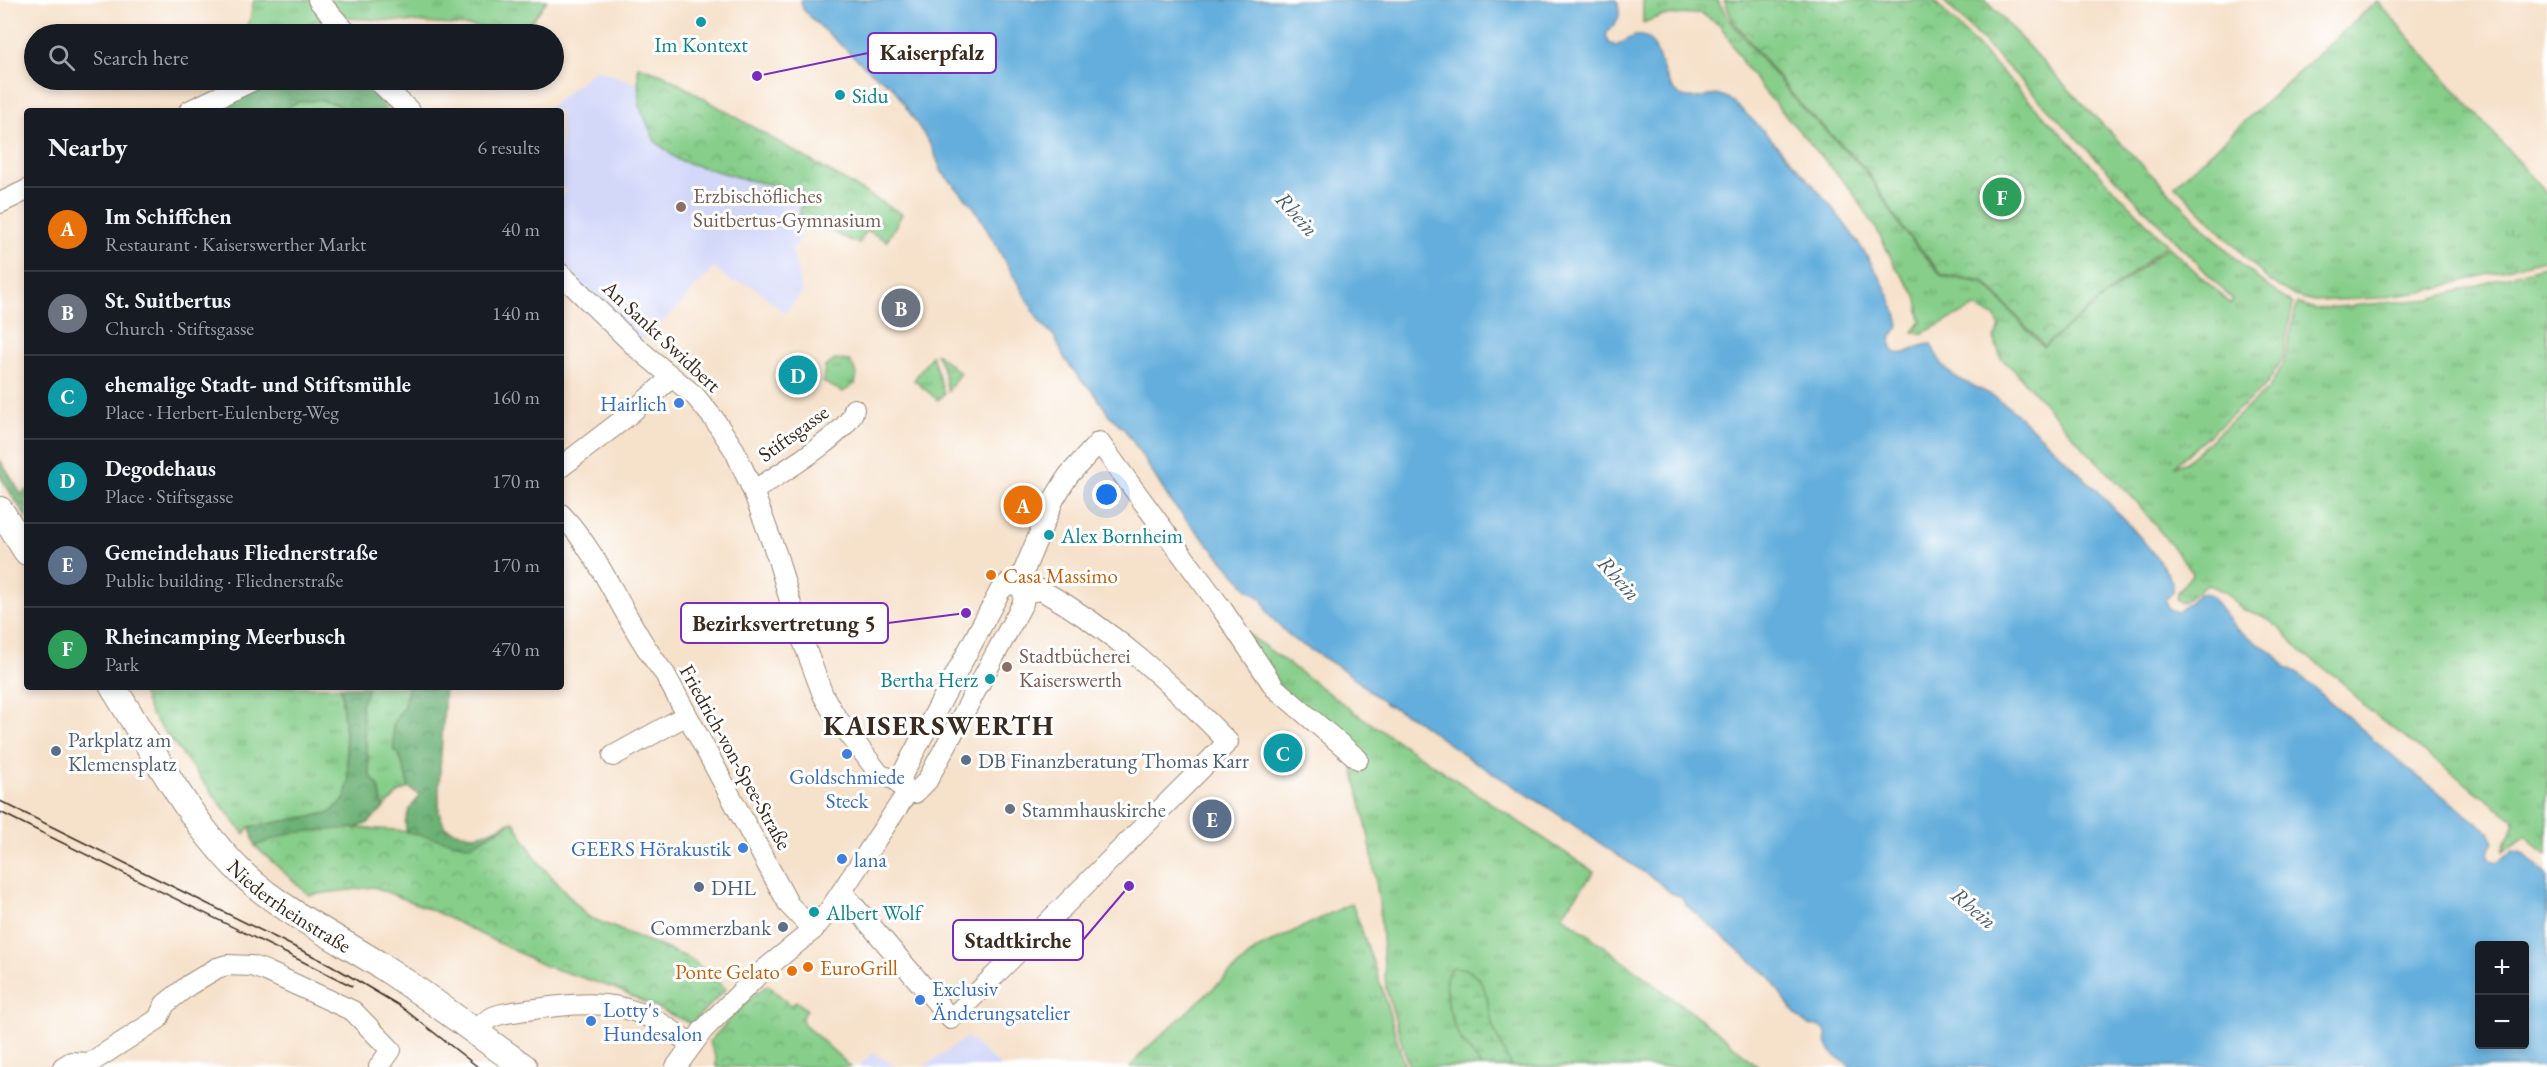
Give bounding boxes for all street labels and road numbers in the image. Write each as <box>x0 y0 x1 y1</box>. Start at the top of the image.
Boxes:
street label: An Sankt Swidbert <box>596 274 727 398</box>
street label: Stiftsgasse <box>752 398 834 468</box>
street label: Friedrich-von-Spee-Straße <box>674 660 798 854</box>
street label: Niederrheinstraße <box>222 853 356 958</box>

